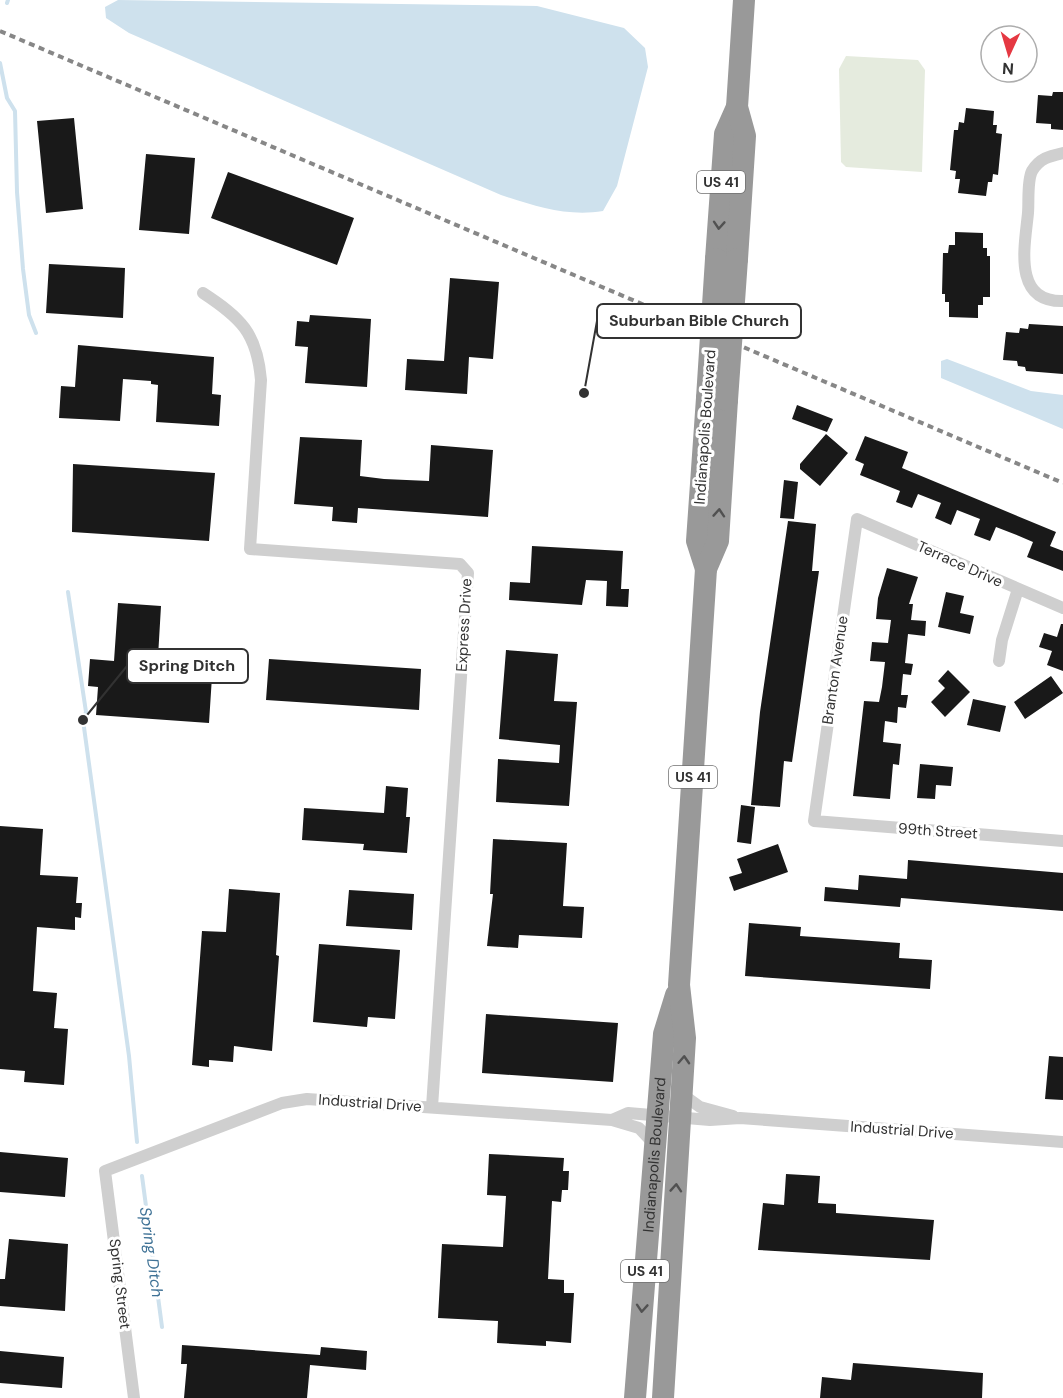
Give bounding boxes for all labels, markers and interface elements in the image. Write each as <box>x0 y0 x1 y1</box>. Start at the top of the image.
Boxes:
north arrow <box>979 24 1039 84</box>
text: N <box>1001 58 1015 79</box>
road number: US 41 <box>697 171 745 193</box>
one-way arrow <box>712 221 725 230</box>
callout: Suburban Bible Church <box>597 304 801 338</box>
text: Suburban Bible Church <box>609 310 789 331</box>
street label: Indianapolis Boulevard <box>690 349 720 505</box>
one-way arrow <box>713 508 726 517</box>
street label: Terrace Drive <box>914 536 1006 592</box>
street label: Express Drive <box>452 578 476 672</box>
street label: Branton Avenue <box>817 614 853 726</box>
callout: Spring Ditch <box>127 649 248 683</box>
text: Spring Ditch <box>139 655 235 676</box>
road number: US 41 <box>669 766 717 788</box>
street label: 99th Street <box>897 818 979 844</box>
one-way arrow <box>677 1055 690 1064</box>
street label: Indianapolis Boulevard <box>638 1076 671 1233</box>
street label: Industrial Drive <box>318 1089 422 1117</box>
street label: Industrial Drive <box>850 1116 954 1144</box>
one-way arrow <box>669 1183 682 1193</box>
water label: Spring Ditch <box>135 1206 168 1299</box>
street label: Spring Street <box>105 1238 135 1330</box>
road number: US 41 <box>621 1260 669 1282</box>
one-way arrow <box>636 1303 649 1312</box>

